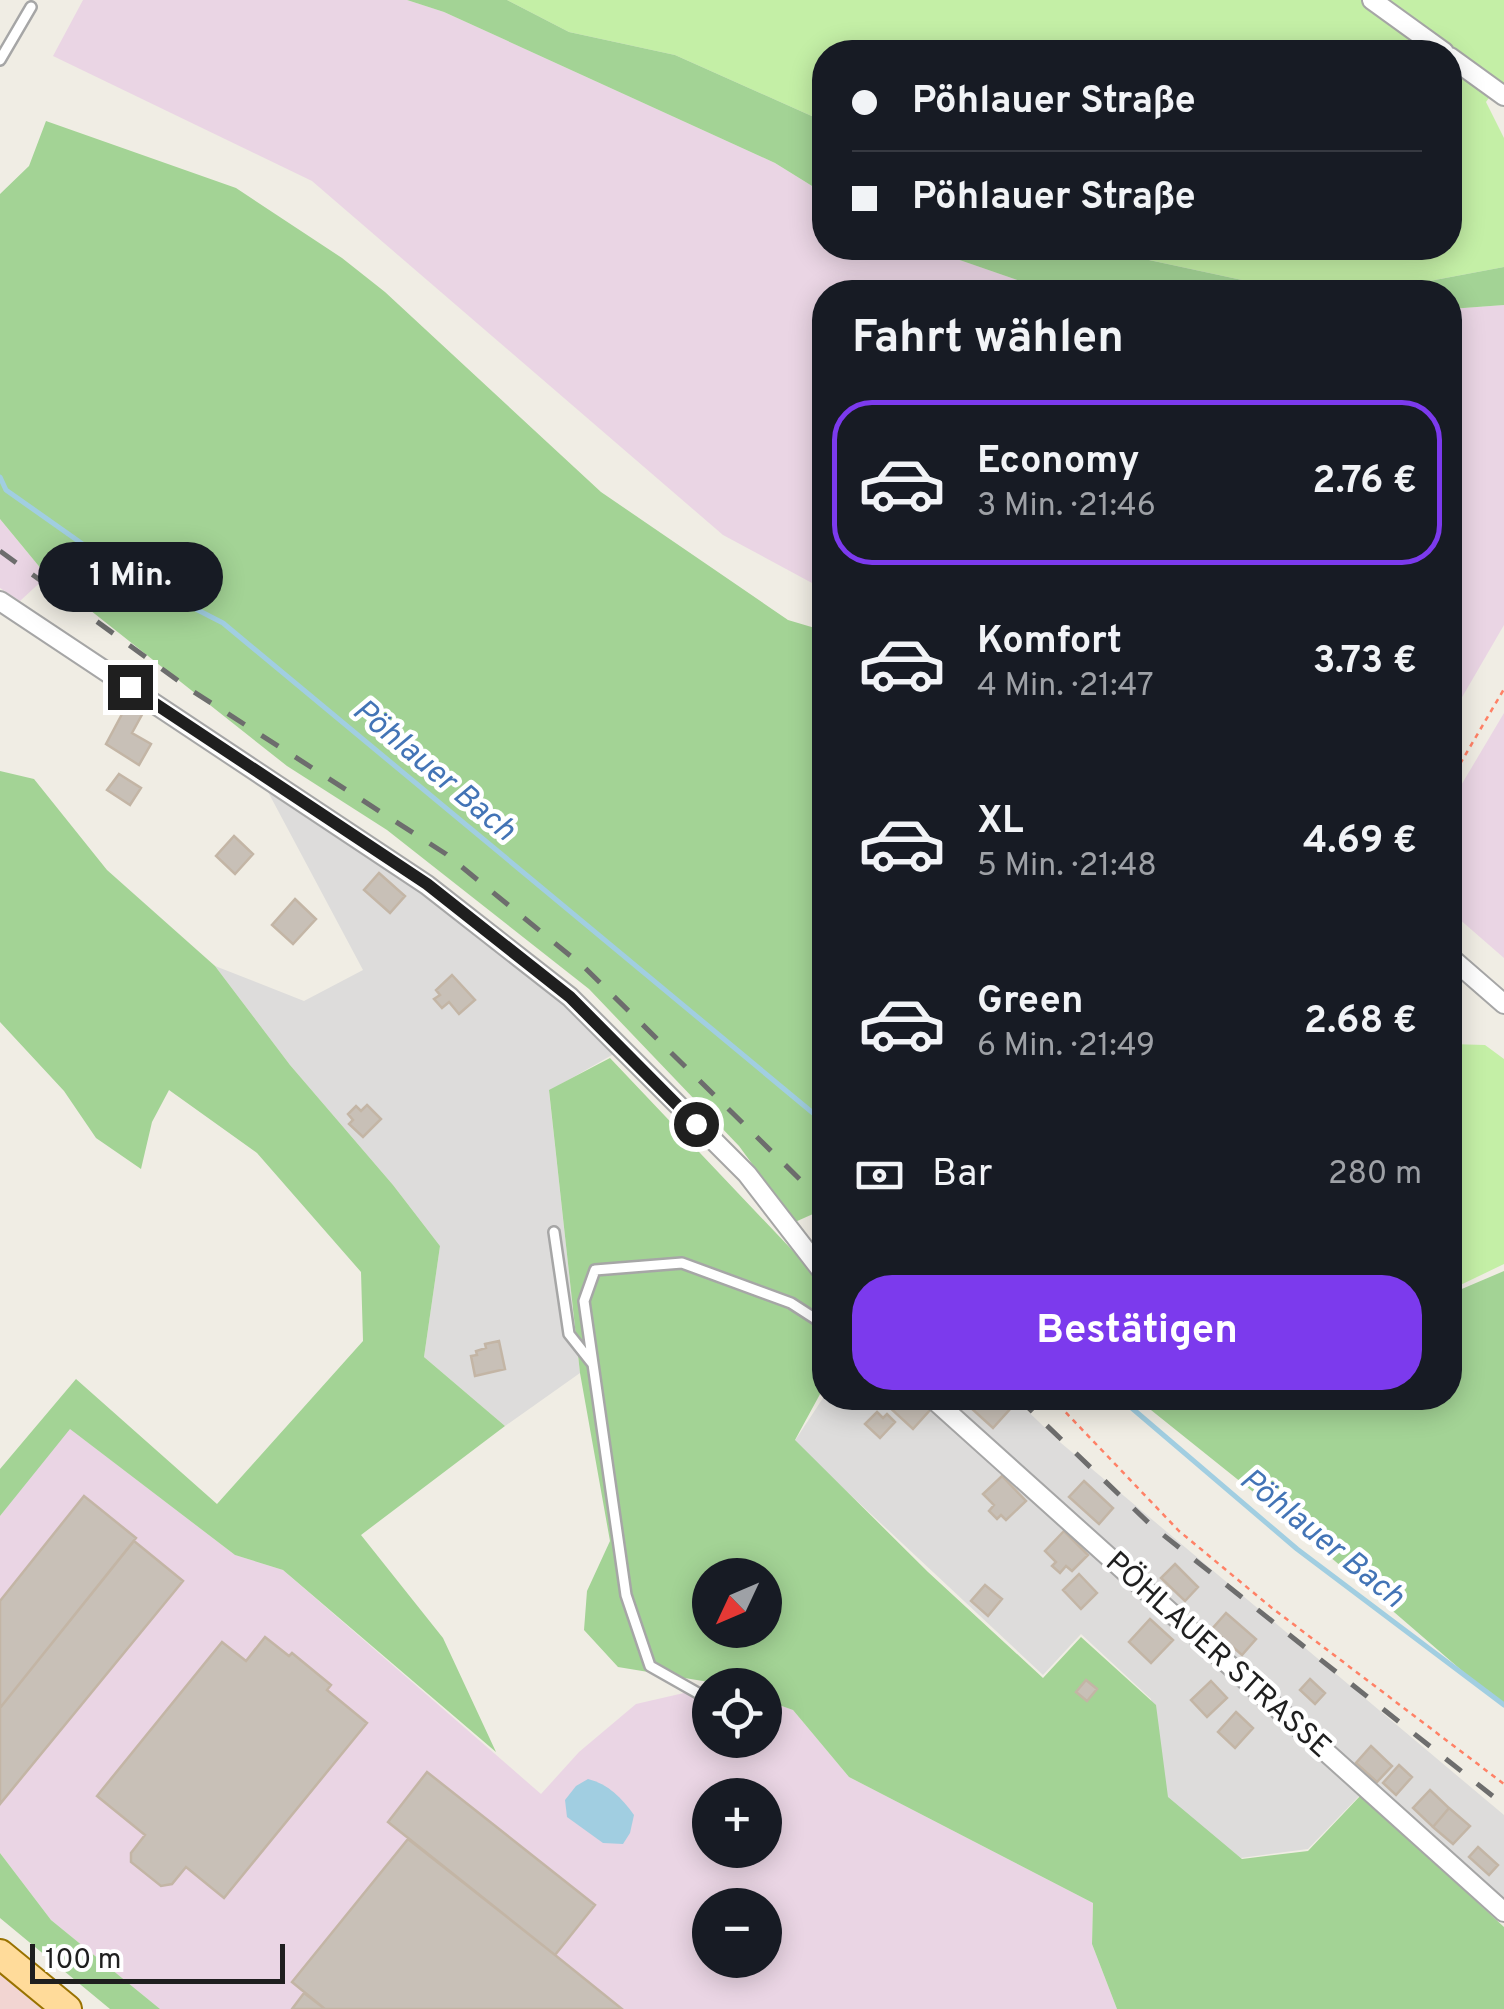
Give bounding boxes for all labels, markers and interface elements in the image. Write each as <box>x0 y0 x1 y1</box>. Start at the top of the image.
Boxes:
text: Pöhlauer Straße <box>912 78 1196 127</box>
text: Pöhlauer Straße <box>912 174 1196 223</box>
text: Fahrt wählen <box>852 311 1124 368</box>
icon: car <box>857 438 947 528</box>
text: Economy <box>977 438 1139 487</box>
text: 2.76 € <box>1312 458 1417 507</box>
text: 3 Min. · 21:46 <box>977 487 1156 527</box>
callout: 1 Min. <box>38 542 222 612</box>
text: 1 Min. <box>89 557 172 597</box>
icon: car <box>857 618 947 708</box>
text: Komfort <box>977 618 1122 667</box>
text: 3.73 € <box>1313 638 1417 687</box>
route end <box>108 665 153 710</box>
text: 4 Min. · 21:47 <box>977 667 1154 707</box>
water label: Pöhlauer Bach <box>343 691 523 852</box>
icon: car <box>857 798 947 888</box>
text: XL <box>977 798 1024 847</box>
text: 4.69 € <box>1303 818 1417 867</box>
text: 5 Min. · 21:48 <box>977 847 1157 887</box>
icon: car <box>857 978 947 1068</box>
text: Green <box>977 978 1083 1027</box>
text: 2.68 € <box>1304 998 1417 1047</box>
text: 6 Min. · 21:49 <box>977 1027 1155 1067</box>
route start <box>674 1102 719 1147</box>
icon: cash <box>852 1148 907 1203</box>
text: Bar <box>932 1151 993 1200</box>
text: 280 m <box>1328 1155 1422 1195</box>
button: Bestätigen <box>852 1275 1422 1390</box>
water label: Pöhlauer Bach <box>1231 1461 1412 1618</box>
street label: PÖHLAUER STRASSE <box>1097 1543 1339 1767</box>
north arrow <box>692 1558 782 1648</box>
map controls <box>692 1558 782 1978</box>
button: locate <box>692 1668 782 1758</box>
button: + <box>692 1778 782 1868</box>
button: − <box>692 1888 782 1978</box>
scale bar <box>30 1939 285 1984</box>
text: 100 m <box>45 1943 121 1979</box>

